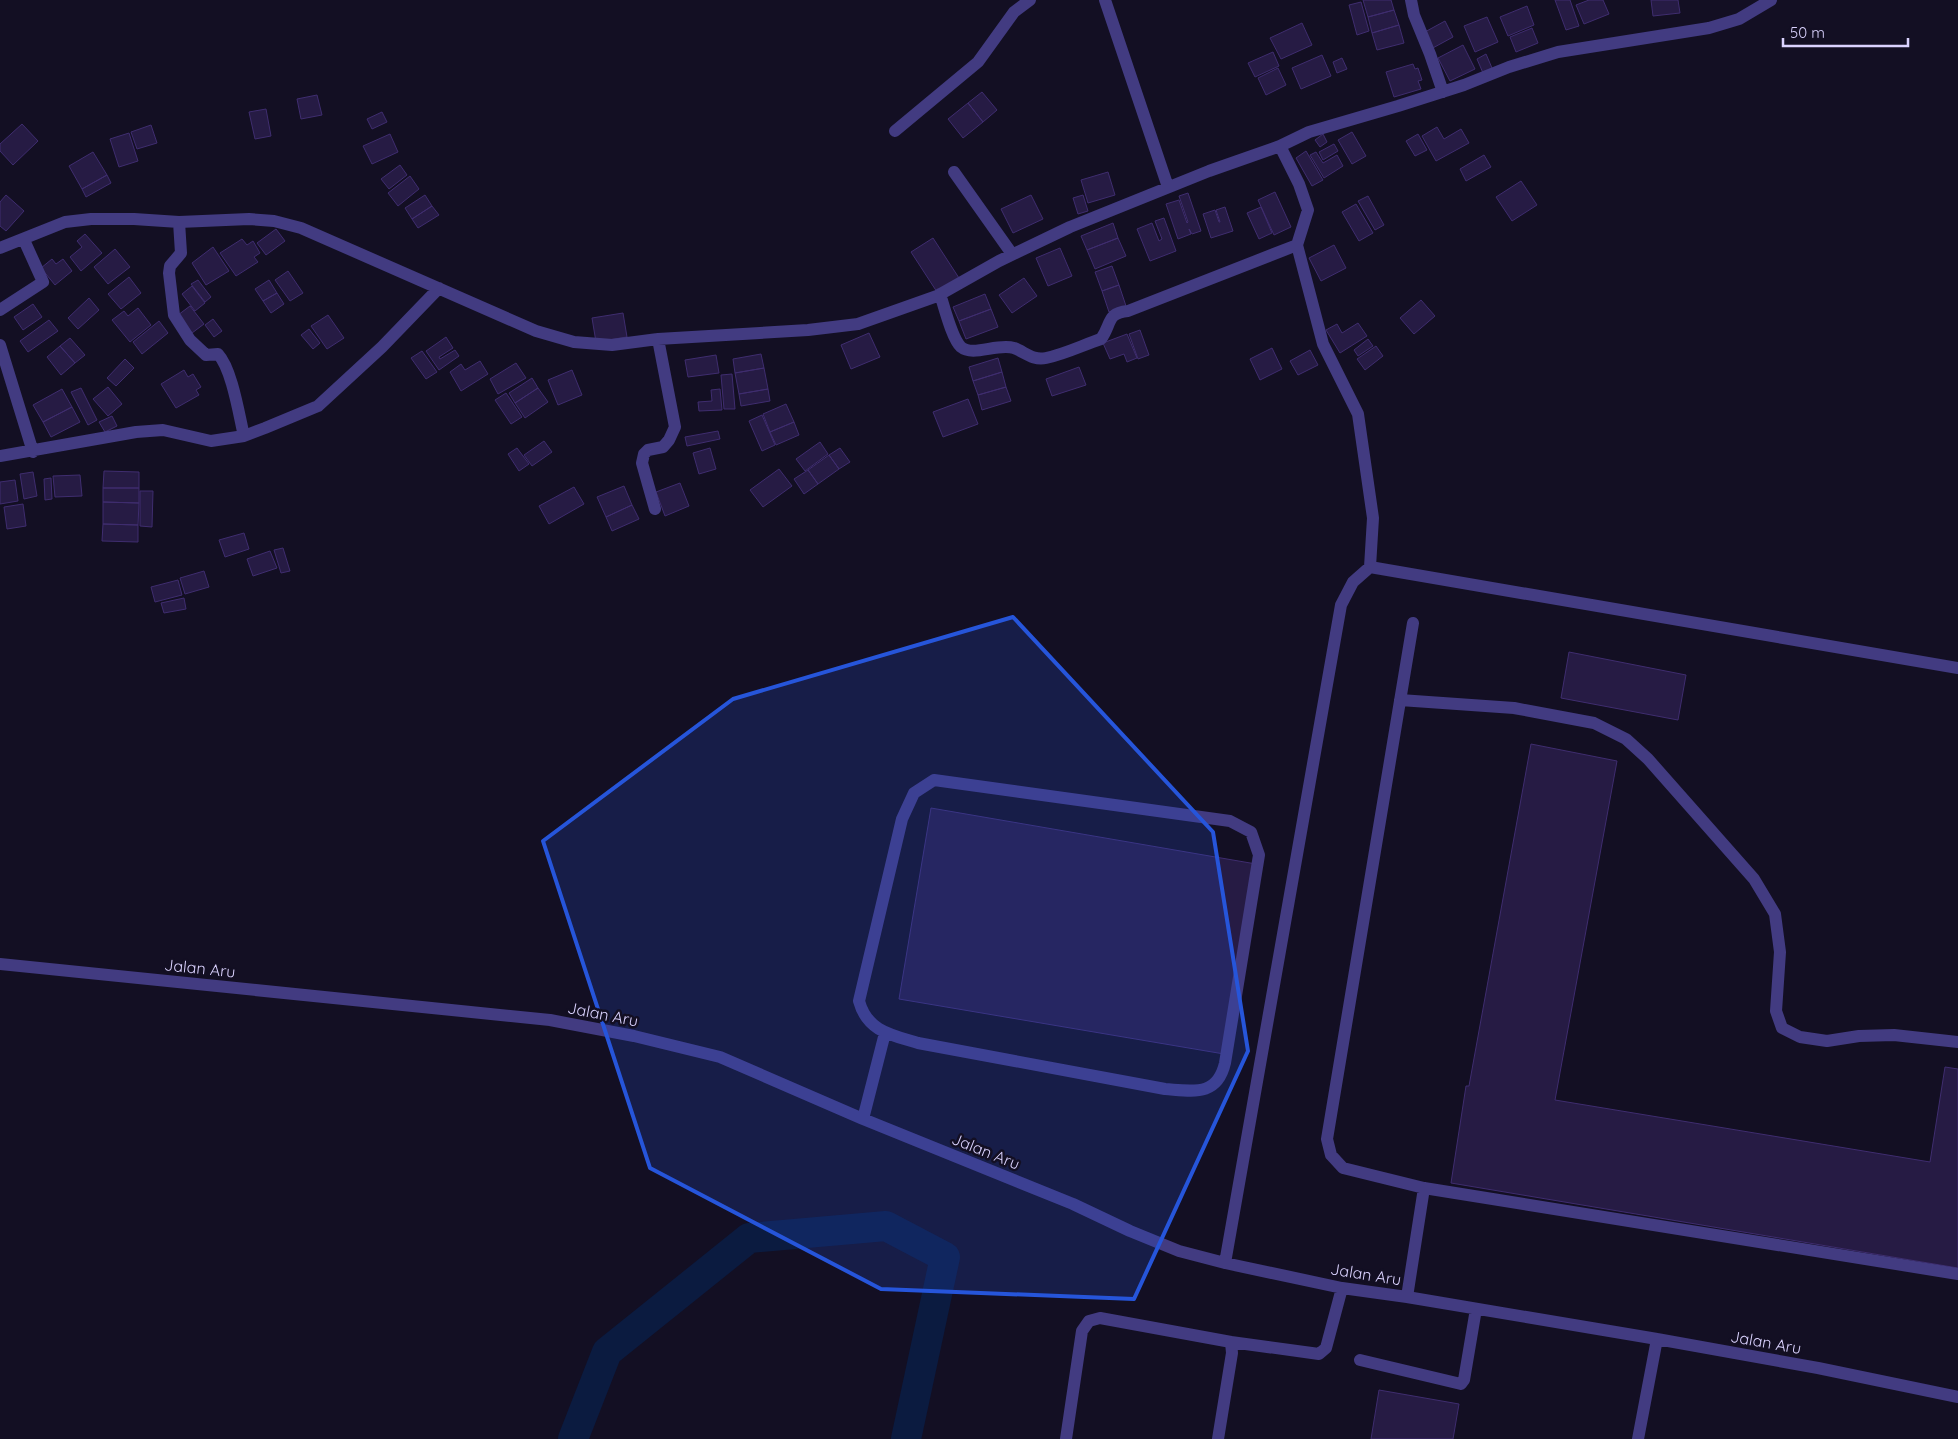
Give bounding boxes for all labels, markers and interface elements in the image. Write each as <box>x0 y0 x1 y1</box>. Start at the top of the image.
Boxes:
scale bar <box>1783 15 1908 47</box>
text: 50 m <box>1790 23 1825 42</box>
street label: Jalan Aru <box>163 954 237 982</box>
street label: Jalan Aru <box>566 997 640 1031</box>
street label: Jalan Aru <box>949 1128 1023 1174</box>
street label: Jalan Aru <box>1329 1259 1403 1289</box>
street label: Jalan Aru <box>1729 1326 1803 1358</box>

